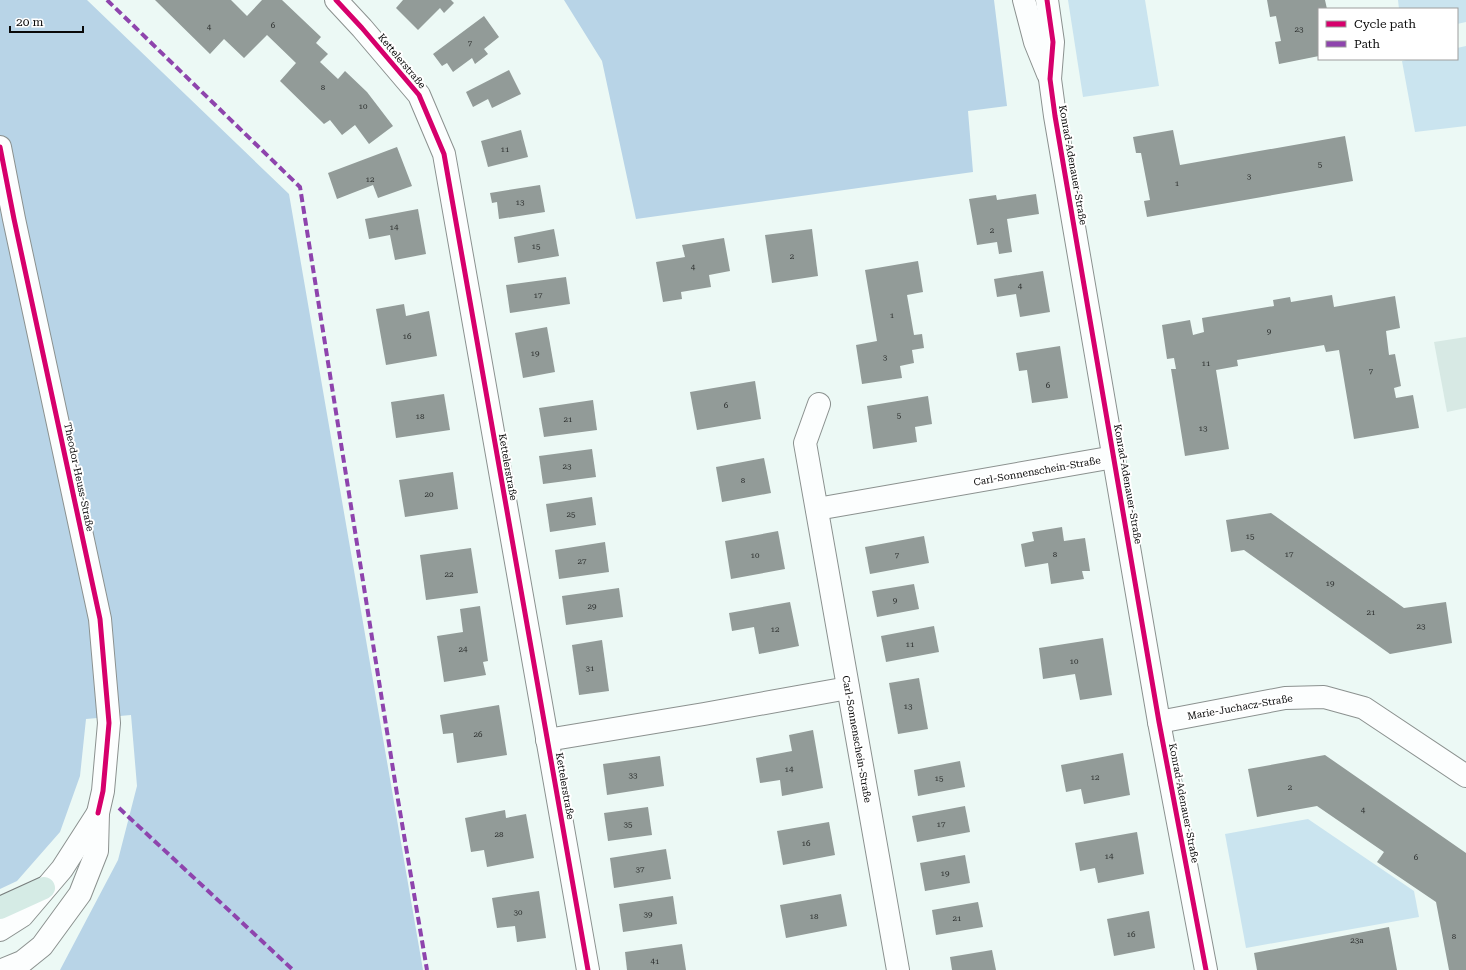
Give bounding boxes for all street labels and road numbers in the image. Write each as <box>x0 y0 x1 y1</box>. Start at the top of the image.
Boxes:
street label: Kettelerstraße <box>376 32 428 91</box>
street label: Konrad-Adenauer-Straße <box>1057 104 1089 226</box>
street label: Theodor-Heuss-Straße <box>62 422 96 533</box>
street label: Konrad-Adenauer-Straße <box>1112 423 1144 545</box>
street label: Kettelerstraße <box>497 433 519 502</box>
street label: Carl-Sonnenschein-Straße <box>973 454 1102 488</box>
street label: Carl-Sonnenschein-Straße <box>840 675 874 804</box>
street label: Marie-Juchacz-Straße <box>1186 692 1294 722</box>
street label: Konrad-Adenauer-Straße <box>1167 742 1201 864</box>
street label: Kettelerstraße <box>554 752 576 821</box>

